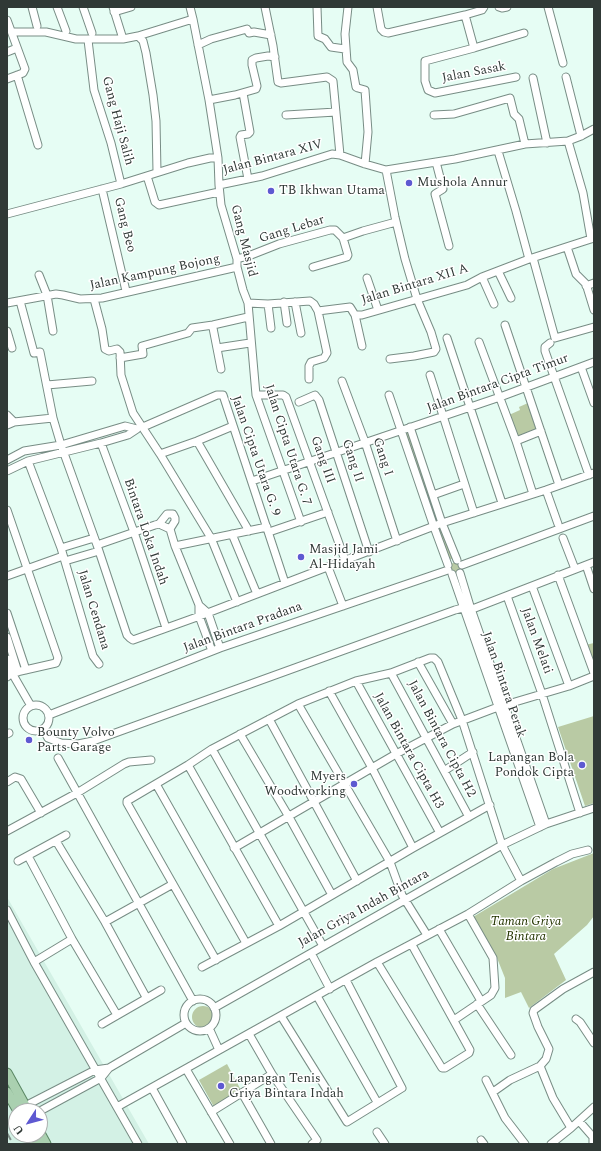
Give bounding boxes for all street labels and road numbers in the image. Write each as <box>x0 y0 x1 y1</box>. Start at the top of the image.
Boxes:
street label: Jalan Sasak <box>441 59 507 87</box>
street label: Gang Haji Salih <box>98 75 136 167</box>
street label: Jalan Bintara XIV <box>222 137 324 179</box>
street label: Gang Beo <box>110 196 138 254</box>
street label: Gang Masjid <box>226 203 260 279</box>
street label: Gang Lebar <box>257 213 327 247</box>
street label: Jalan Kampung Bojong <box>89 252 221 294</box>
street label: Jalan Bintara XII A <box>360 261 470 309</box>
street label: Jalan Bintara Cipta Timur <box>425 351 571 417</box>
street label: Jalan Cipta Utara G. 7 <box>260 383 314 507</box>
street label: Jalan Cipta Utara G. 9 <box>227 394 283 518</box>
street label: Gang III <box>306 434 338 486</box>
street label: Gang I <box>369 436 395 478</box>
street label: Gang II <box>338 438 366 484</box>
street label: Bintara Loka Indah <box>119 477 171 587</box>
street label: Jalan Cendana <box>73 568 113 652</box>
street label: Jalan Bintara Pradana <box>181 599 305 657</box>
street label: Jalan Melati <box>517 606 555 676</box>
street label: Jalan Bintara Perak <box>478 630 528 740</box>
street label: Jalan Bintara Cipta H2 <box>404 678 478 800</box>
street label: Jalan Bintara Cipta H3 <box>370 690 446 812</box>
street label: Jalan Griya Indah Bintara <box>296 867 432 951</box>

